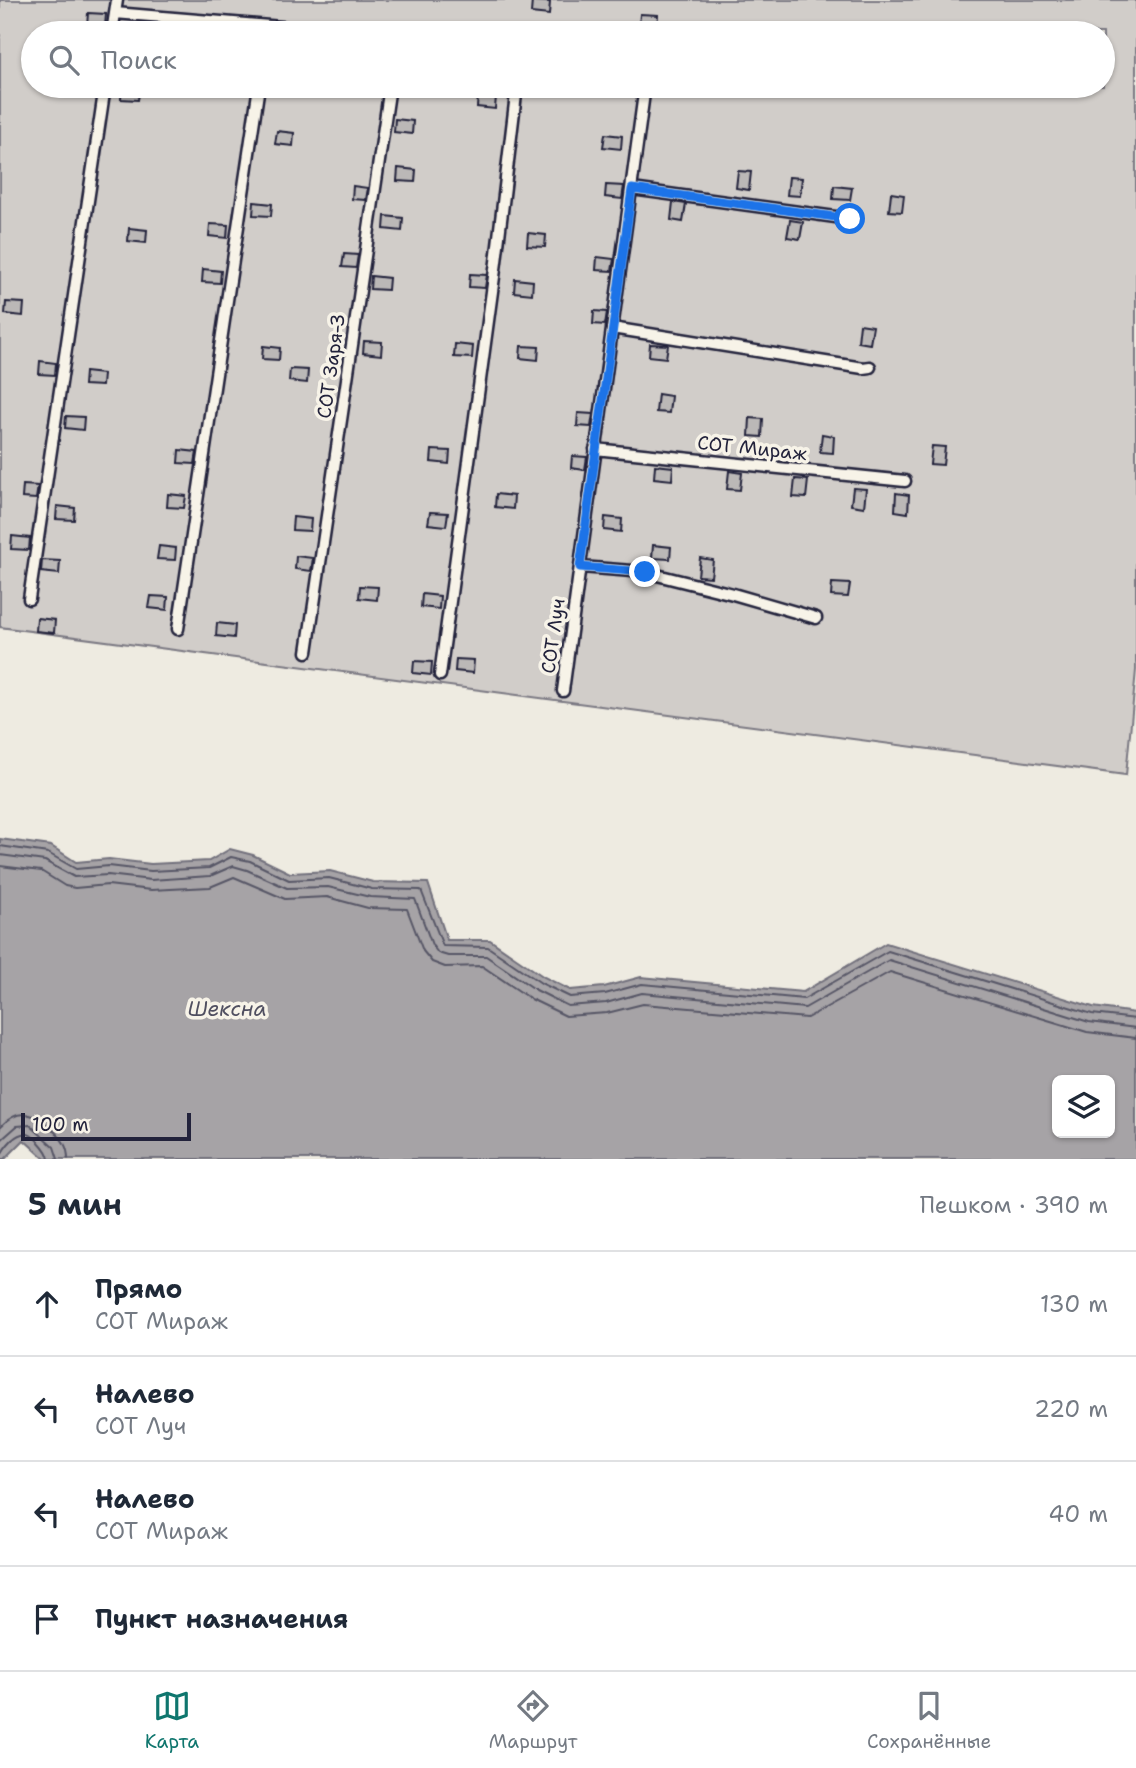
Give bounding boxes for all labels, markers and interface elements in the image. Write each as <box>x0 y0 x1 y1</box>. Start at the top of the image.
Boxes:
search box <box>21 21 1115 98</box>
icon: search <box>45 41 83 79</box>
text: Поиск <box>101 42 177 77</box>
route start <box>834 203 865 234</box>
street label: СОТ Заря-3 <box>311 312 351 420</box>
street label: СОТ Мираж <box>696 430 808 466</box>
route end <box>629 556 660 587</box>
street label: СОТ Луч <box>535 597 571 675</box>
water label: Шексна <box>188 995 266 1023</box>
map controls <box>1052 1075 1115 1138</box>
button: layers <box>1052 1075 1115 1138</box>
scale bar <box>21 1110 191 1142</box>
text: 100 m <box>32 1112 89 1137</box>
text: 5 мин <box>28 1184 122 1225</box>
text: Пешком · 390 m <box>920 1190 1108 1220</box>
text: Прямо <box>95 1271 183 1306</box>
icon: ahead <box>28 1285 66 1323</box>
text: 130 m <box>1040 1289 1108 1319</box>
text: СОТ Мираж <box>95 1306 228 1336</box>
text: Налево <box>95 1376 195 1411</box>
icon: left <box>28 1390 66 1428</box>
text: 220 m <box>1034 1394 1108 1424</box>
text: СОТ Луч <box>95 1411 186 1441</box>
text: Налево <box>95 1481 195 1516</box>
icon: left <box>28 1495 66 1533</box>
text: 40 m <box>1048 1499 1108 1529</box>
text: СОТ Мираж <box>95 1516 228 1546</box>
icon: arrive <box>28 1600 66 1638</box>
text: Пункт назначения <box>95 1601 348 1636</box>
tab: Карта <box>145 1687 199 1754</box>
tab: Маршрут <box>489 1687 577 1754</box>
tab: Сохранённые <box>867 1687 991 1754</box>

